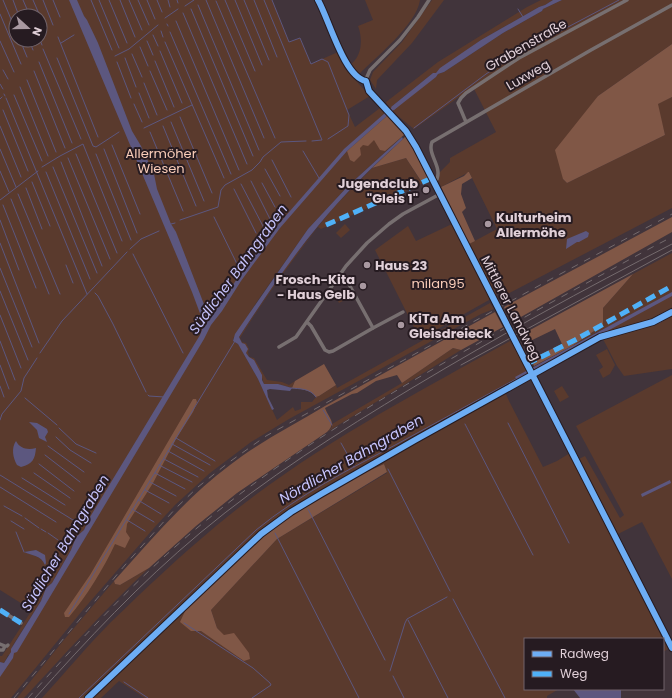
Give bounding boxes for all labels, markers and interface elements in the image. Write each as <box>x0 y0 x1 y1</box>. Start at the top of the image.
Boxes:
north arrow <box>8 8 48 48</box>
street label: Grabenstraße <box>482 14 570 76</box>
text: N <box>28 25 46 38</box>
street label: Luxweg <box>503 55 553 95</box>
park label: Allermöher Wiesen <box>125 144 197 178</box>
place label: Jugendclub "Gleis 1" <box>338 174 418 208</box>
marker: Jugendclub "Gleis 1" <box>421 185 431 195</box>
water label: Südlicher Bahngraben <box>184 200 292 338</box>
place label: Kulturheim Allermöhe <box>496 208 572 242</box>
marker: Kulturheim Allermöhe <box>483 219 493 229</box>
street label: Mittlerer Landweg <box>476 252 546 364</box>
place label: Haus 23 <box>375 256 428 275</box>
marker: Haus 23 <box>362 260 372 270</box>
place label: Frosch-Kita - Haus Gelb <box>276 270 355 304</box>
park label: milan95 <box>411 274 465 293</box>
marker: Frosch-Kita - Haus Gelb <box>358 281 368 291</box>
place label: KiTa Am Gleisdreieck <box>409 309 492 343</box>
marker: KiTa Am Gleisdreieck <box>396 320 406 330</box>
water label: Nördlicher Bahngraben <box>275 410 427 508</box>
water label: Südlicher Bahngraben <box>16 471 114 615</box>
legend <box>524 638 664 690</box>
text: Radweg <box>560 645 609 662</box>
text: Weg <box>560 665 587 682</box>

